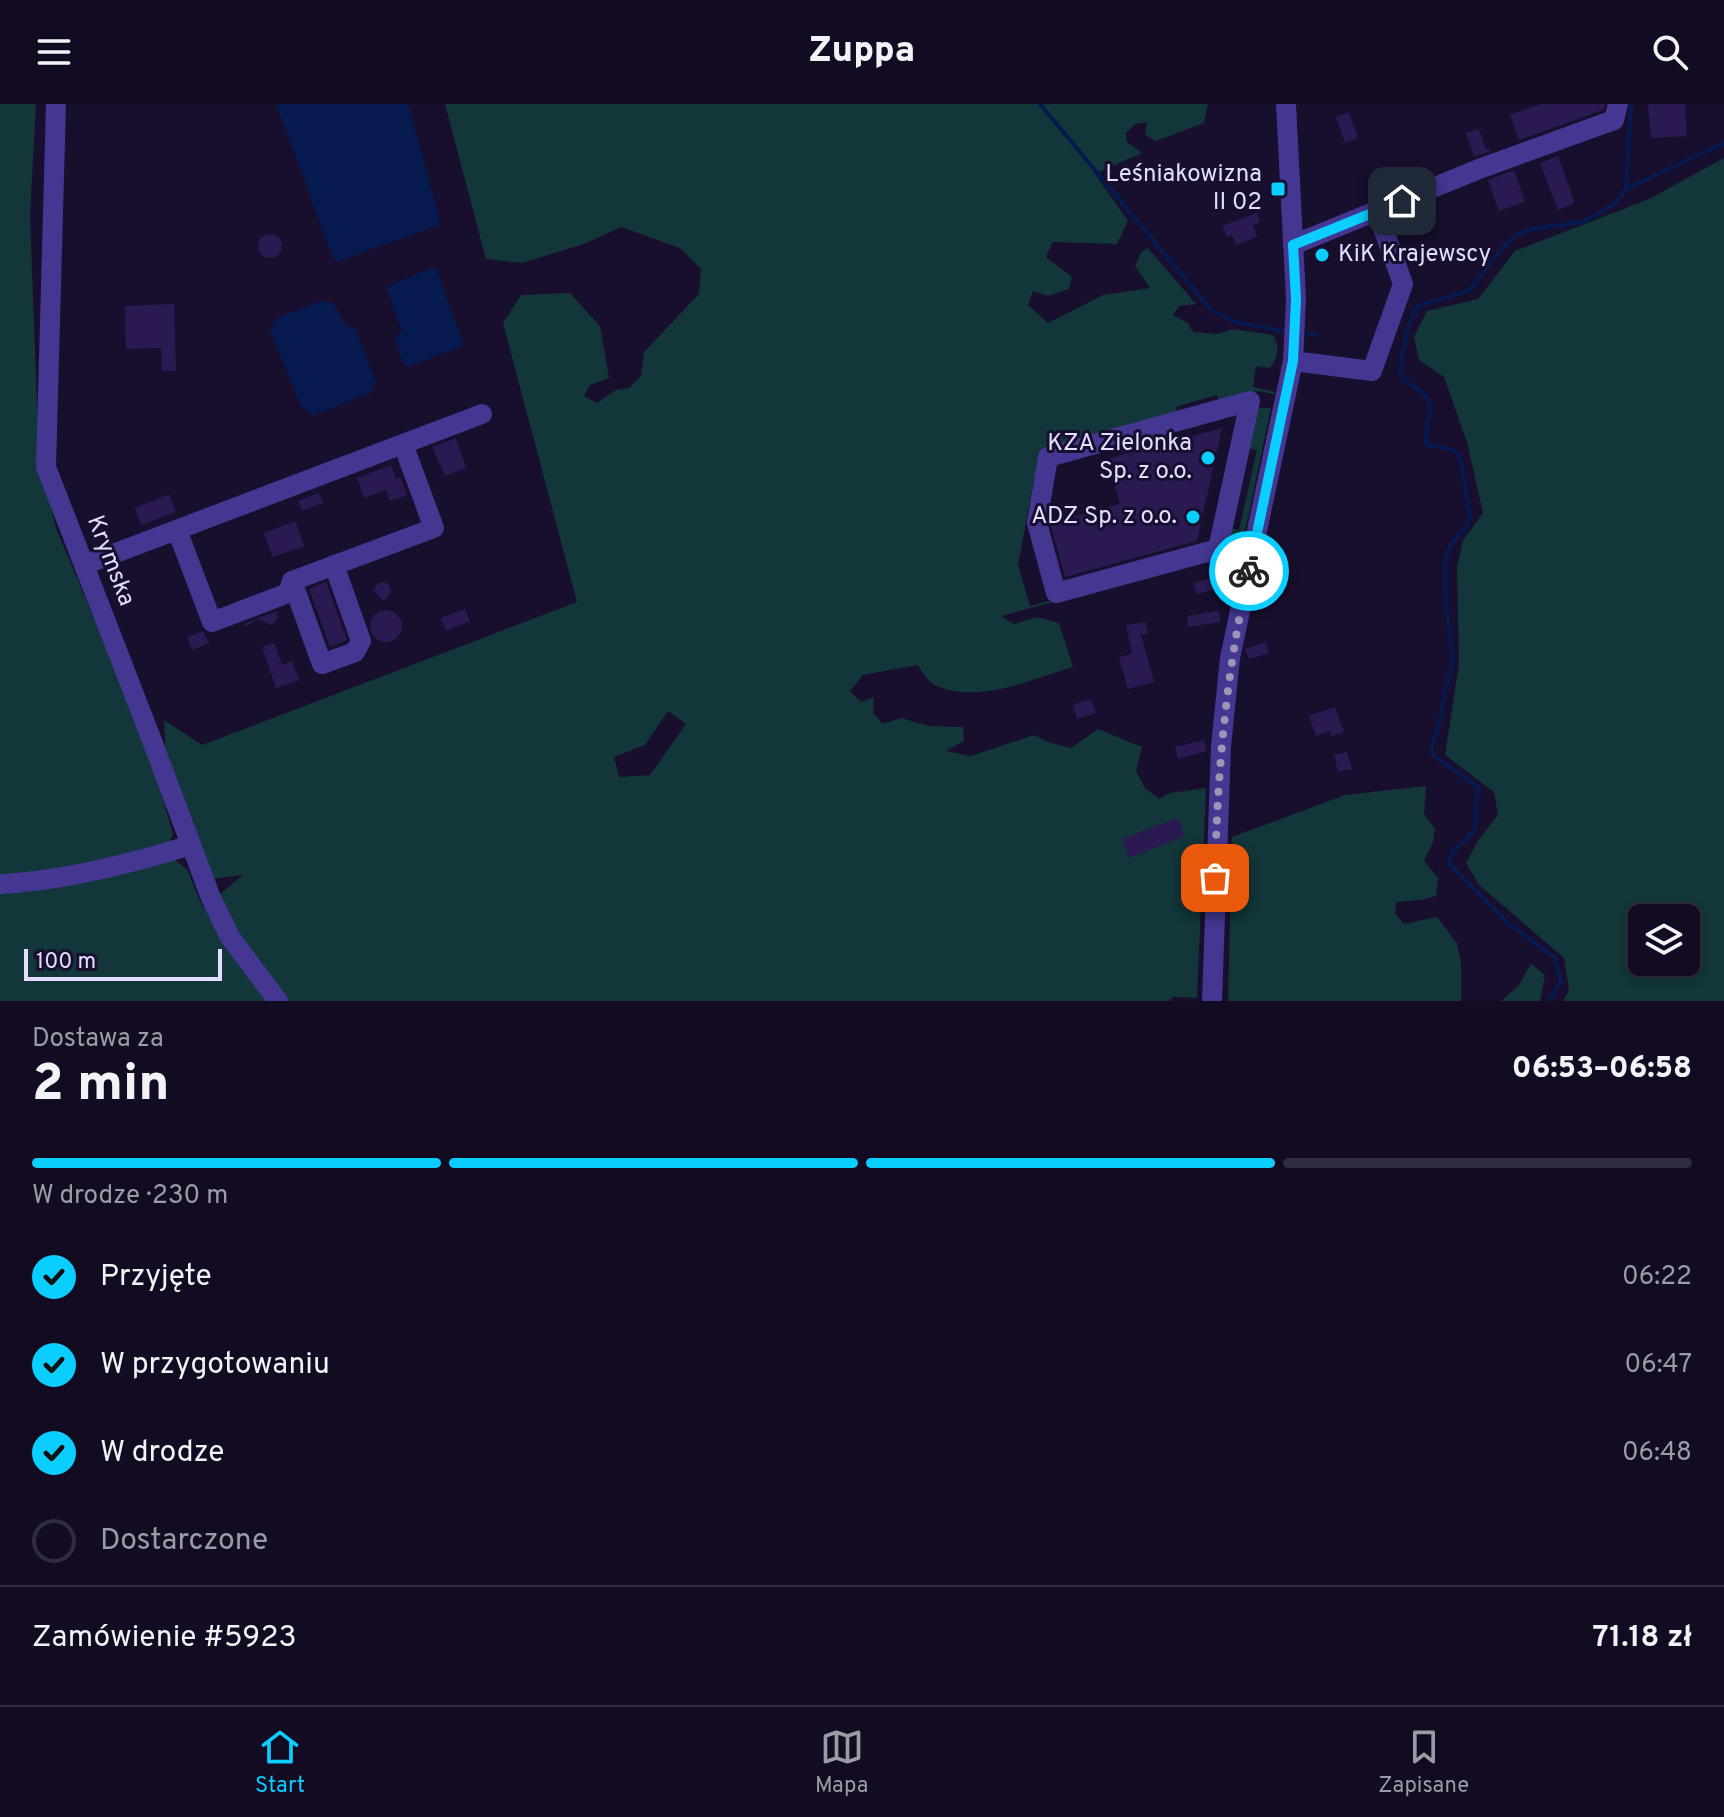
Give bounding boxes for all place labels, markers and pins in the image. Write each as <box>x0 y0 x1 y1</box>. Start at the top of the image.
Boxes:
place label: Leśniakowizna II 02 <box>1105 160 1262 218</box>
pin <box>1368 167 1436 235</box>
marker: Leśniakowizna II 02 <box>1269 180 1287 198</box>
place label: KiK Krajewscy <box>1338 240 1491 270</box>
marker: KiK Krajewscy <box>1313 246 1331 264</box>
place label: KZA Zielonka Sp. z o.o. <box>1047 429 1192 487</box>
marker: KZA Zielonka Sp. z o.o. <box>1199 449 1217 467</box>
place label: ADZ Sp. z o.o. <box>1031 502 1177 532</box>
marker: ADZ Sp. z o.o. <box>1184 508 1202 526</box>
pin <box>1181 844 1249 912</box>

